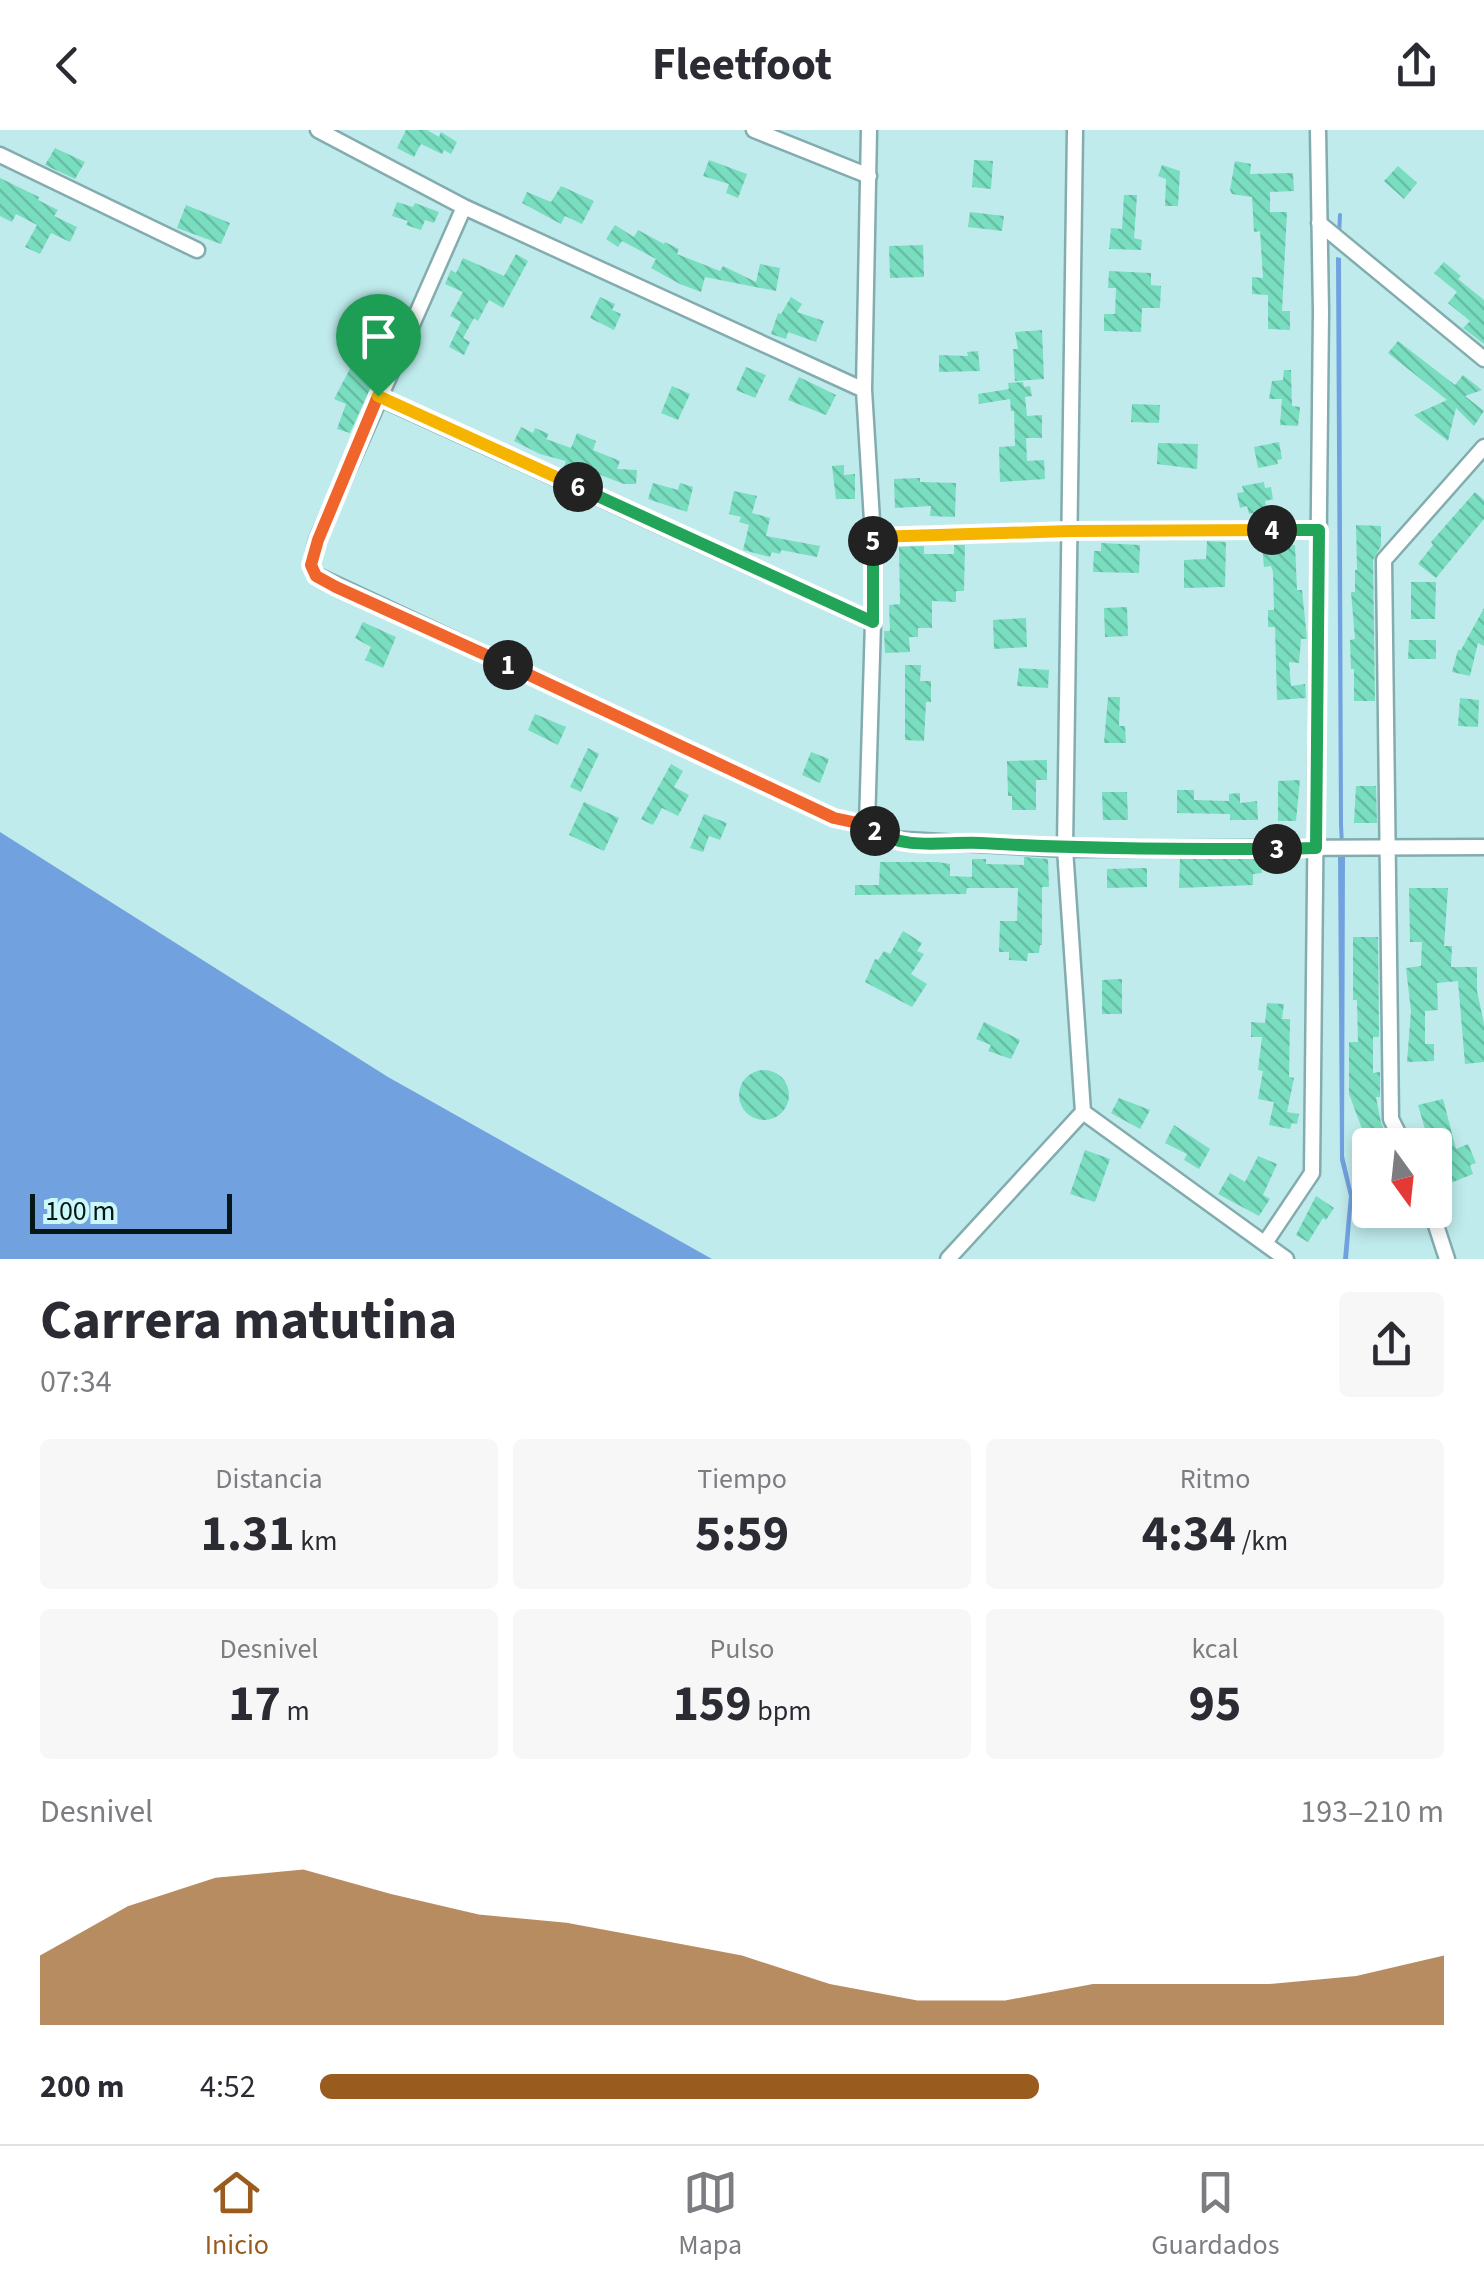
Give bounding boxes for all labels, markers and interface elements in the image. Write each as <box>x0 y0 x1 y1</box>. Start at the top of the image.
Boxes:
text: Fleetfoot <box>652 33 832 97</box>
icon: back <box>40 38 95 93</box>
icon: share <box>1389 38 1444 93</box>
pin <box>336 294 421 397</box>
icon: arrive <box>351 309 406 364</box>
pin: 6 <box>553 462 603 512</box>
text: 6 <box>571 467 585 507</box>
pin: 4 <box>1247 505 1297 555</box>
text: 4 <box>1265 510 1279 550</box>
pin: 5 <box>848 516 898 566</box>
text: 5 <box>866 521 880 561</box>
pin: 1 <box>483 640 533 690</box>
text: 1 <box>501 645 515 685</box>
pin: 2 <box>850 806 900 856</box>
text: 2 <box>868 811 882 851</box>
pin: 3 <box>1252 824 1302 874</box>
text: 3 <box>1270 829 1284 869</box>
north arrow <box>1352 1128 1452 1228</box>
map controls <box>1352 1128 1452 1228</box>
scale bar <box>30 1189 232 1234</box>
text: 100 m <box>45 1191 116 1231</box>
text: Carrera matutina <box>40 1282 457 1360</box>
button: share <box>1339 1292 1444 1397</box>
text: 07:34 <box>40 1359 112 1405</box>
text: Distancia <box>215 1459 323 1499</box>
text: Tiempo <box>697 1459 787 1499</box>
text: Ritmo <box>1180 1459 1250 1499</box>
text: 1.31 <box>201 1499 295 1570</box>
text: 5:59 <box>695 1499 789 1570</box>
text: 4:34 <box>1142 1499 1236 1570</box>
text: km <box>295 1521 337 1561</box>
text: /km <box>1236 1521 1288 1561</box>
text: Desnivel <box>219 1629 319 1669</box>
text: Pulso <box>709 1629 775 1669</box>
text: kcal <box>1191 1629 1239 1669</box>
text: 17 <box>228 1669 281 1740</box>
text: 159 <box>672 1669 752 1740</box>
text: 95 <box>1189 1669 1241 1740</box>
text: m <box>281 1691 310 1731</box>
text: bpm <box>752 1691 812 1731</box>
text: Desnivel <box>40 1789 153 1835</box>
text: 193–210 m <box>1300 1789 1444 1835</box>
text: 200 m <box>40 2064 125 2110</box>
text: 4:52 <box>200 2064 256 2110</box>
tab: Inicio <box>205 2165 269 2265</box>
tab: Mapa <box>678 2165 742 2265</box>
tab: Guardados <box>1151 2165 1279 2265</box>

